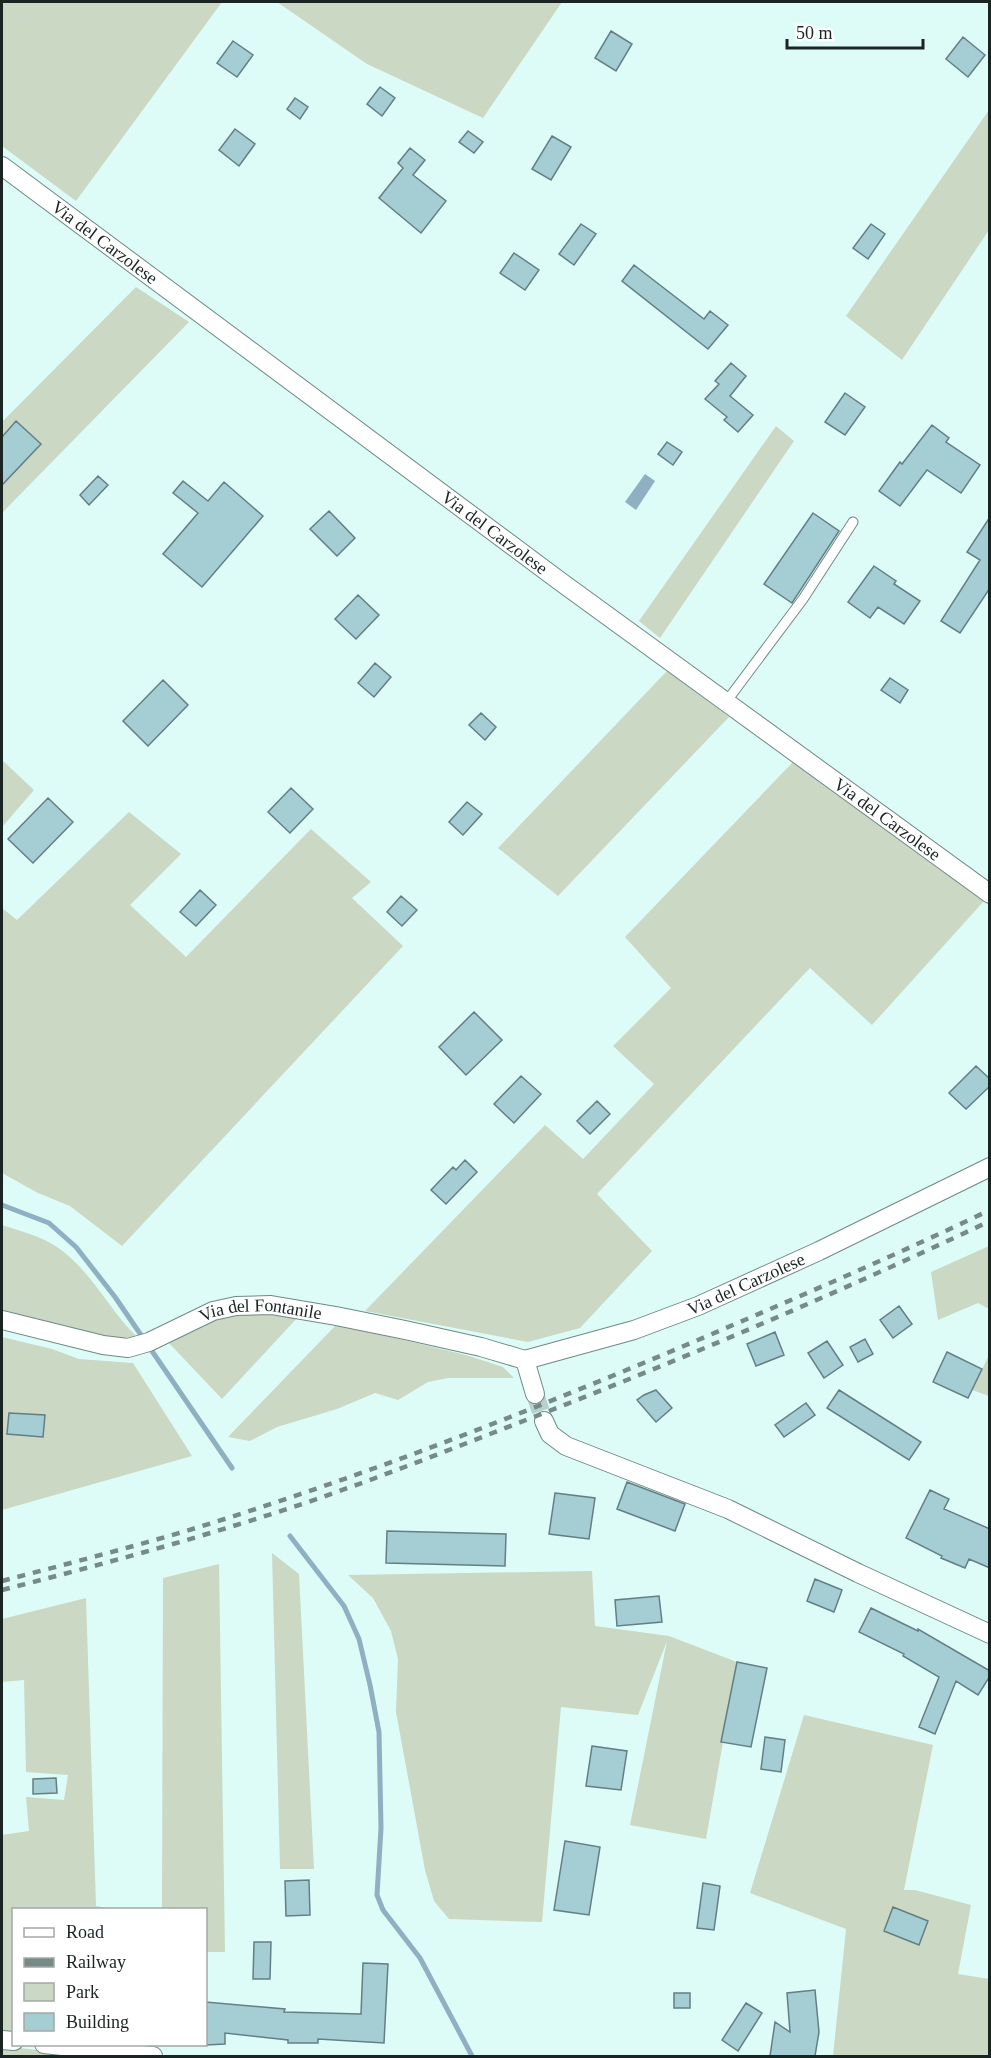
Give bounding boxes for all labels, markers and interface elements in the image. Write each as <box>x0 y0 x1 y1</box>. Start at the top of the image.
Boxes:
scale bar <box>787 12 924 50</box>
text: 50 m <box>796 23 833 43</box>
street label: Via del Carzolese <box>48 196 162 288</box>
street label: Via del Carzolese <box>438 487 551 578</box>
street label: Via del Carzolese <box>830 774 944 865</box>
street label: Via del Carzolese <box>684 1249 808 1319</box>
street label: Via del Fontanile <box>196 1295 323 1326</box>
legend <box>12 1908 207 2046</box>
text: Road <box>66 1922 104 1942</box>
text: Railway <box>66 1952 126 1972</box>
text: Park <box>66 1982 99 2002</box>
text: Building <box>66 2012 129 2032</box>

